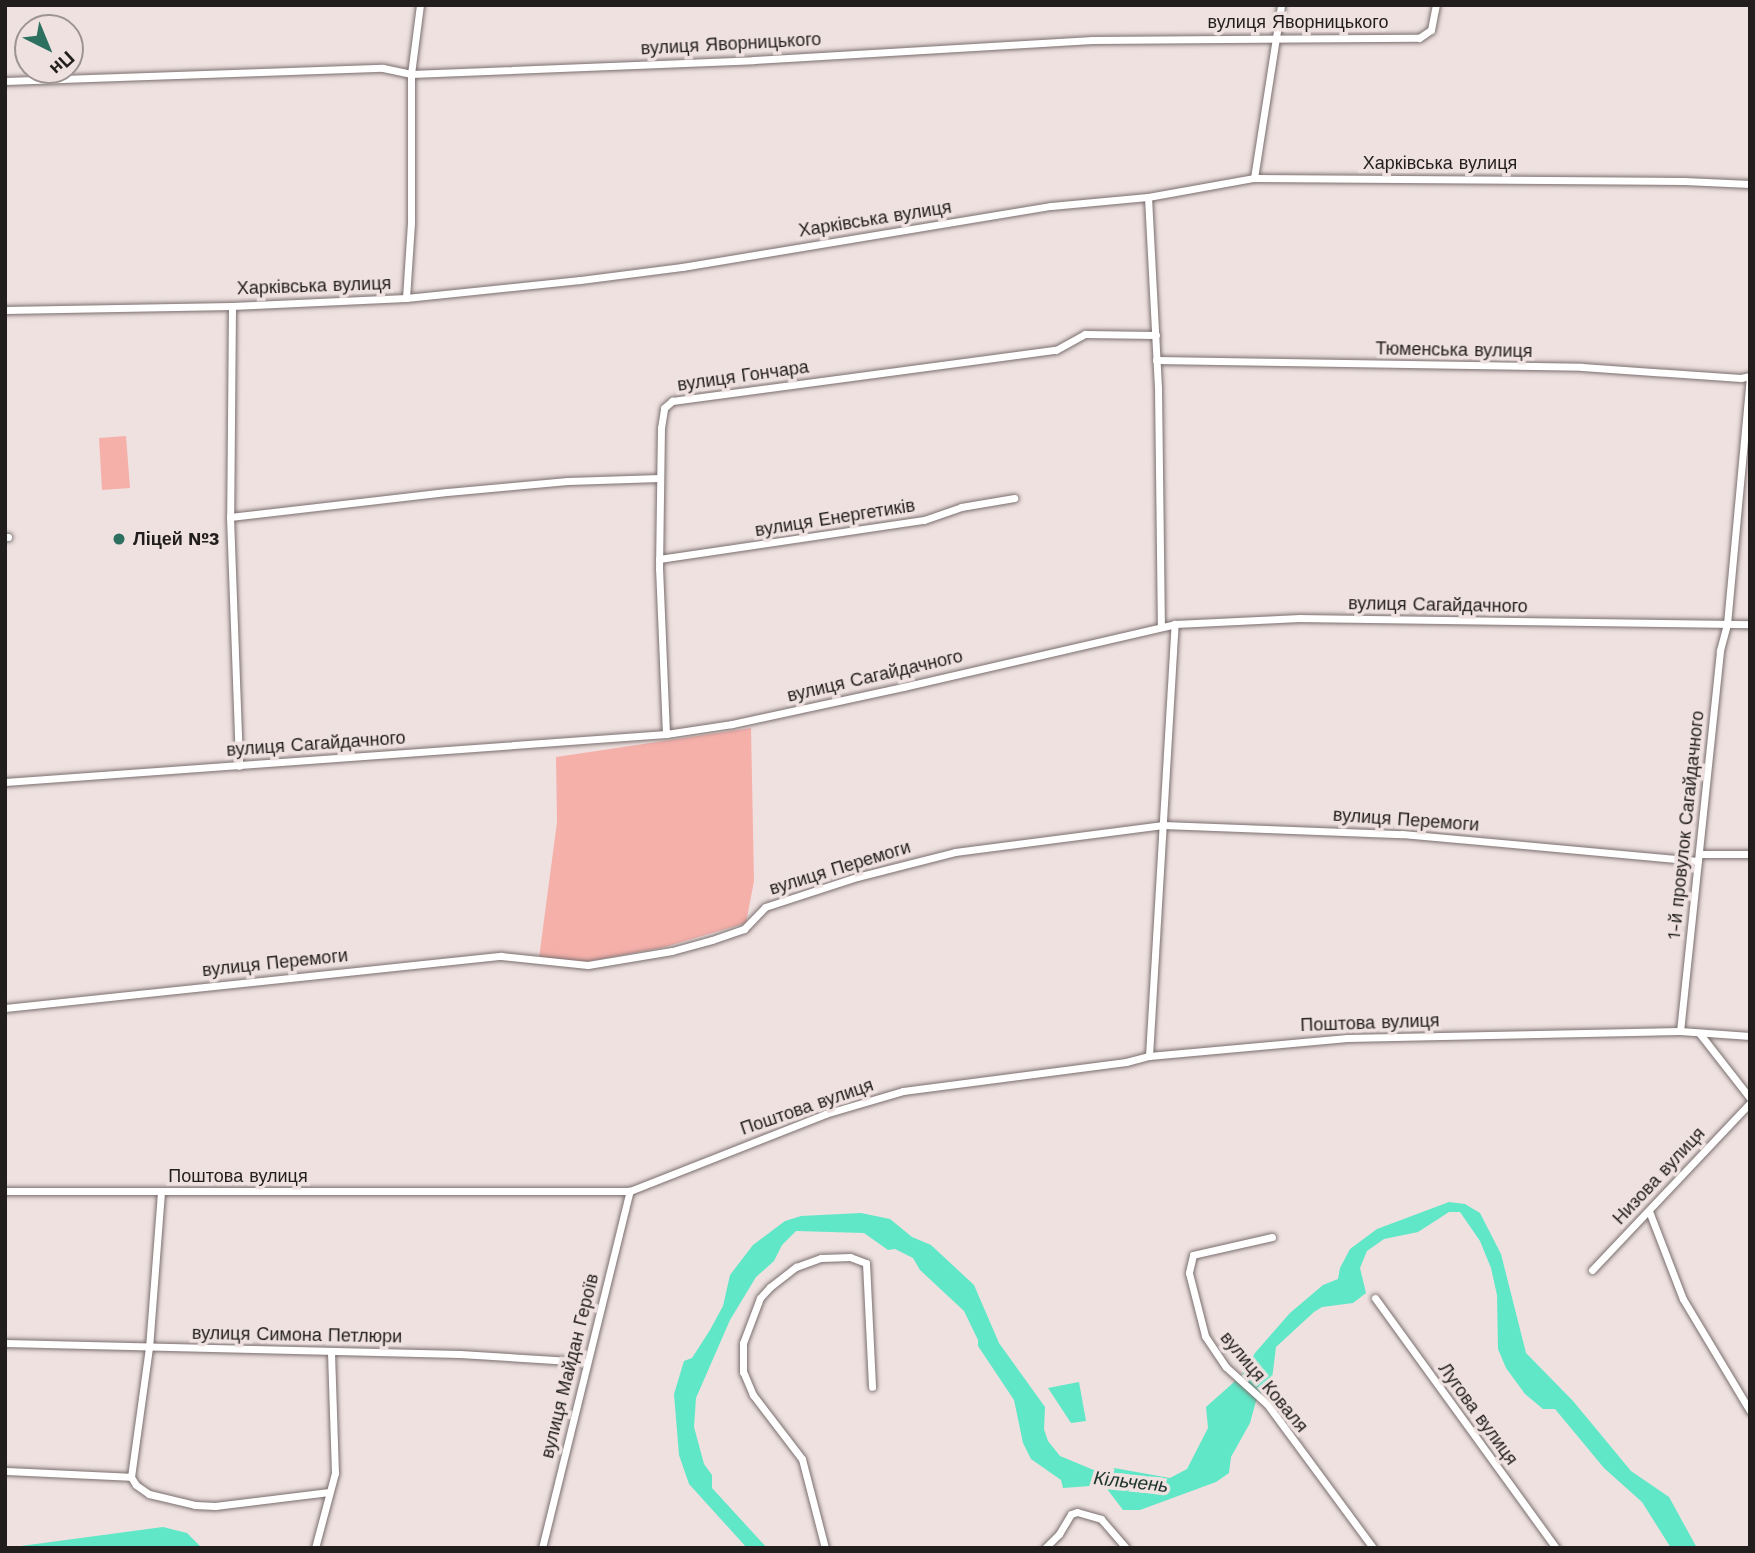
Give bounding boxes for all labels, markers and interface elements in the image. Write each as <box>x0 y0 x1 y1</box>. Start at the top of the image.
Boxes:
street label: вулиця Яворницького <box>1208 11 1388 33</box>
north arrow <box>14 14 84 84</box>
street label: вулиця Яворницького <box>640 28 822 60</box>
text: Пн <box>45 46 79 80</box>
street label: Харківська вулиця <box>1363 152 1517 174</box>
street label: Харківська вулиця <box>797 196 953 242</box>
street label: Харківська вулиця <box>236 273 392 299</box>
street label: Тюменська вулиця <box>1375 338 1533 362</box>
street label: вулиця Гончара <box>676 356 810 396</box>
street label: вулиця Енергетиків <box>753 495 917 541</box>
place label: Ліцей №3 <box>133 528 220 550</box>
marker: Ліцей №3 <box>111 531 127 547</box>
street label: вулиця Сагайдачного <box>1348 593 1528 617</box>
street label: вулиця Сагайдачного <box>785 645 965 707</box>
street label: 1-й провулок Сагайдачного <box>1663 710 1709 940</box>
street label: вулиця Сагайдачного <box>226 727 406 761</box>
street label: вулиця Перемоги <box>1332 804 1480 836</box>
street label: вулиця Перемоги <box>767 836 913 900</box>
street label: вулиця Перемоги <box>201 945 349 981</box>
street label: Поштова вулиця <box>1300 1010 1440 1036</box>
street label: Поштова вулиця <box>738 1074 876 1140</box>
street label: Низова вулиця <box>1608 1123 1710 1229</box>
street label: Поштова вулиця <box>168 1165 308 1187</box>
street label: вулиця Майдан Героїв <box>537 1271 603 1461</box>
street label: вулиця Симона Петлюри <box>192 1322 402 1348</box>
street label: вулиця Коваля <box>1216 1327 1312 1437</box>
street label: Лугова вулиця <box>1434 1359 1522 1469</box>
water label: Кільчень <box>1092 1467 1170 1497</box>

